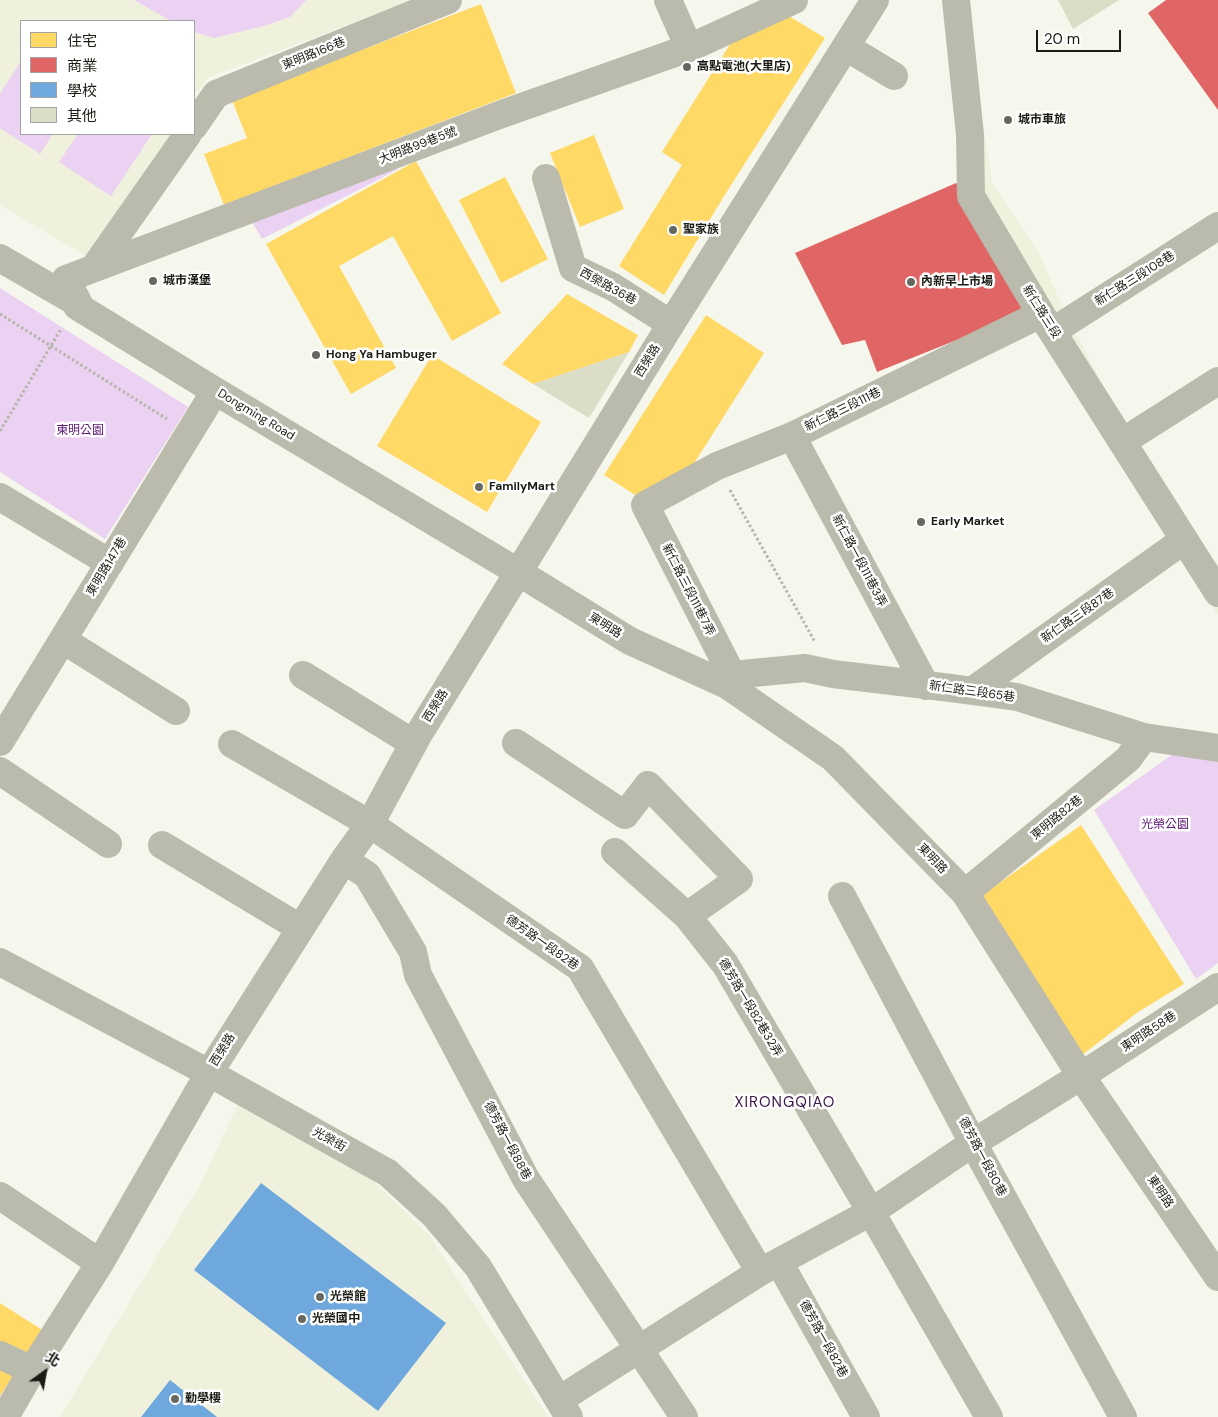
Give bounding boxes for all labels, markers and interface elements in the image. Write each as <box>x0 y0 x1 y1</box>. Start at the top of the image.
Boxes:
legend <box>20 20 195 135</box>
scale bar <box>1038 20 1123 52</box>
text: 20 m <box>1044 29 1080 49</box>
text: 住宅 <box>67 31 97 51</box>
street label: 東明路166巷 <box>280 35 348 73</box>
text: 商業 <box>67 56 97 76</box>
place label: 高點電池(大里店) <box>697 60 791 74</box>
marker: 高點電池(大里店) <box>681 61 693 73</box>
text: 學校 <box>67 81 97 101</box>
text: 其他 <box>67 106 97 126</box>
place label: 城市車旅 <box>1018 113 1066 127</box>
marker: 城市車旅 <box>1002 114 1014 126</box>
street label: 大明路99巷5號 <box>377 125 459 167</box>
place label: 聖家族 <box>683 223 719 237</box>
marker: 聖家族 <box>667 224 679 236</box>
street label: 新仁路三段108巷 <box>1092 249 1178 309</box>
street label: 西榮路36巷 <box>577 266 639 308</box>
place label: 城市漢堡 <box>163 274 211 288</box>
marker: 城市漢堡 <box>147 275 159 287</box>
place label: 內新早上市場 <box>921 275 993 289</box>
marker: 內新早上市場 <box>905 276 917 288</box>
street label: 新仁路三段 <box>1019 283 1063 341</box>
street label: 西榮路 <box>632 342 664 380</box>
place label: Hong Ya Hambuger <box>326 348 437 362</box>
marker: Hong Ya Hambuger <box>310 349 322 361</box>
street label: 新仁路三段111巷 <box>802 385 884 435</box>
street label: Dongming Road <box>215 386 297 444</box>
park label: 東明公園 <box>56 424 104 438</box>
place label: FamilyMart <box>489 480 555 494</box>
marker: FamilyMart <box>473 481 485 493</box>
street label: 新仁路一段111巷3弄 <box>829 512 889 610</box>
place label: Early Market <box>931 515 1005 529</box>
marker: Early Market <box>915 516 927 528</box>
street label: 東明路147巷 <box>84 535 130 599</box>
street label: 新仁路三段111巷7弄 <box>659 541 717 639</box>
street label: 新仁路三段87巷 <box>1039 586 1117 646</box>
street label: 東明路 <box>586 610 624 642</box>
street label: 新仁路三段65巷 <box>928 679 1016 705</box>
street label: 西榮路 <box>420 687 452 725</box>
street label: 東明路82巷 <box>1028 793 1086 843</box>
park label: 光榮公園 <box>1141 818 1189 832</box>
street label: 東明路 <box>914 841 950 877</box>
street label: 德芳路一段82巷 <box>503 912 581 974</box>
street label: 德芳路一段82巷32弄 <box>715 956 785 1060</box>
street label: 東明路58巷 <box>1119 1009 1179 1055</box>
street label: 西榮路 <box>207 1031 239 1069</box>
district label: XIRONGQIAO <box>733 1094 837 1112</box>
street label: 德芳路一段88巷 <box>480 1099 534 1183</box>
street label: 德芳路一段80巷 <box>955 1115 1009 1199</box>
street label: 光榮街 <box>310 1125 348 1155</box>
street label: 東明路 <box>1144 1173 1176 1211</box>
place label: 光榮館 <box>330 1290 366 1304</box>
marker: 光榮館 <box>314 1291 326 1303</box>
street label: 德芳路一段82巷 <box>796 1298 850 1380</box>
place label: 光榮國中 <box>312 1312 360 1326</box>
marker: 光榮國中 <box>296 1313 308 1325</box>
north arrow <box>20 1347 70 1397</box>
text: 北 <box>42 1348 64 1371</box>
place label: 勤學樓 <box>185 1392 221 1406</box>
marker: 勤學樓 <box>169 1393 181 1405</box>

